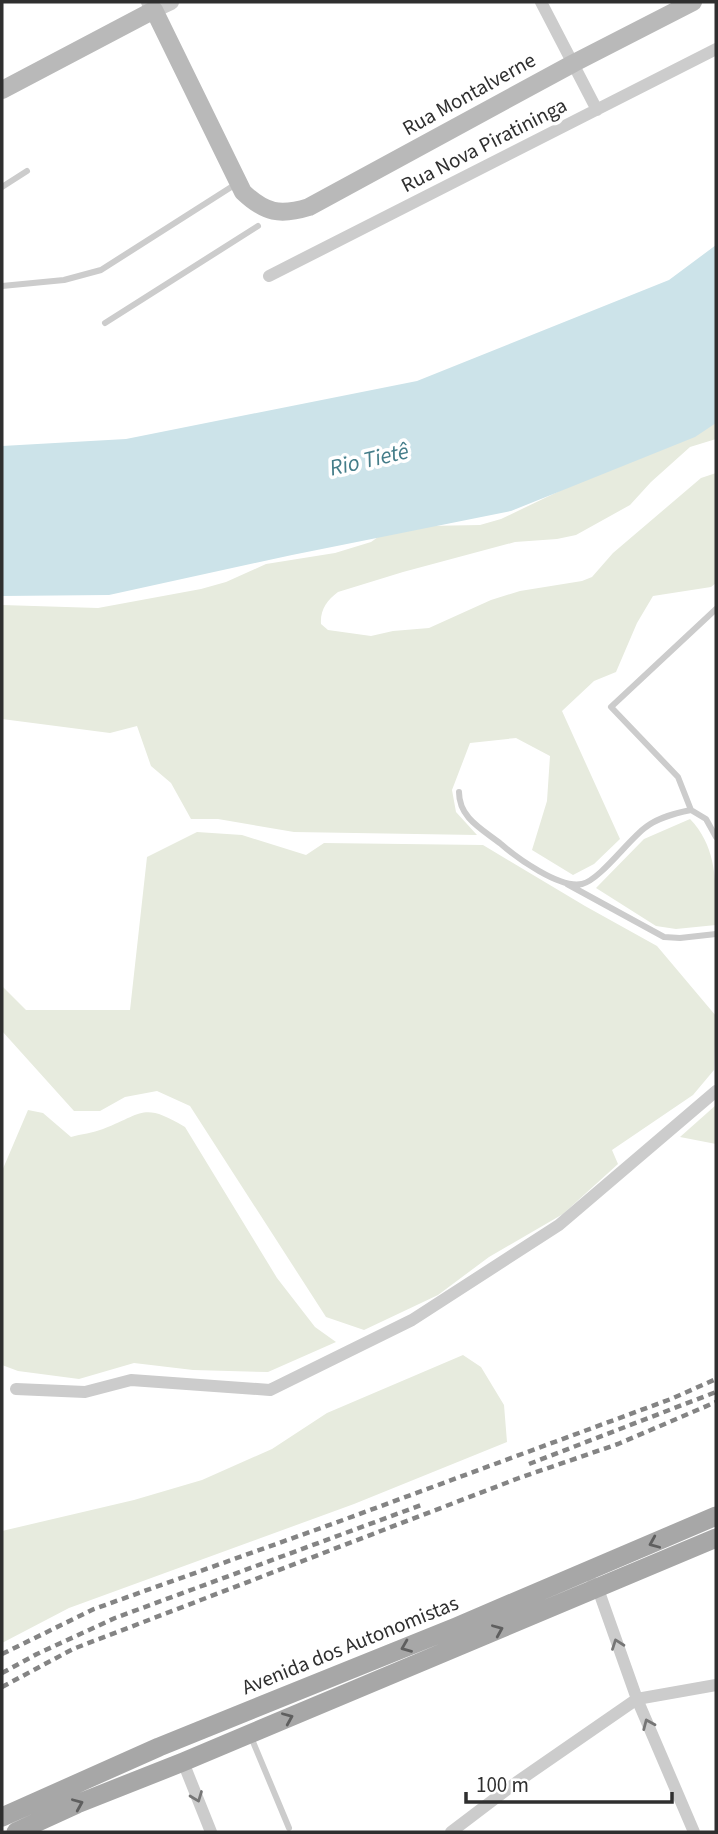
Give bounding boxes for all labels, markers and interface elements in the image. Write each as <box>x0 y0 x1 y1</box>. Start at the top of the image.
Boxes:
street label: Rua Montalverne <box>397 45 541 143</box>
street label: Rua Nova Piratininga <box>396 90 572 200</box>
water label: Rio Tietê <box>326 434 412 485</box>
one-way arrow <box>648 1535 661 1549</box>
street label: Avenida dos Autonomistas <box>237 1588 463 1702</box>
one-way arrow <box>492 1625 504 1639</box>
one-way arrow <box>612 1638 626 1650</box>
one-way arrow <box>400 1639 412 1653</box>
one-way arrow <box>281 1712 294 1726</box>
one-way arrow <box>642 1719 656 1731</box>
scale bar <box>466 1760 672 1804</box>
text: 100 m <box>476 1770 529 1800</box>
one-way arrow <box>189 1791 203 1803</box>
one-way arrow <box>71 1798 83 1812</box>

